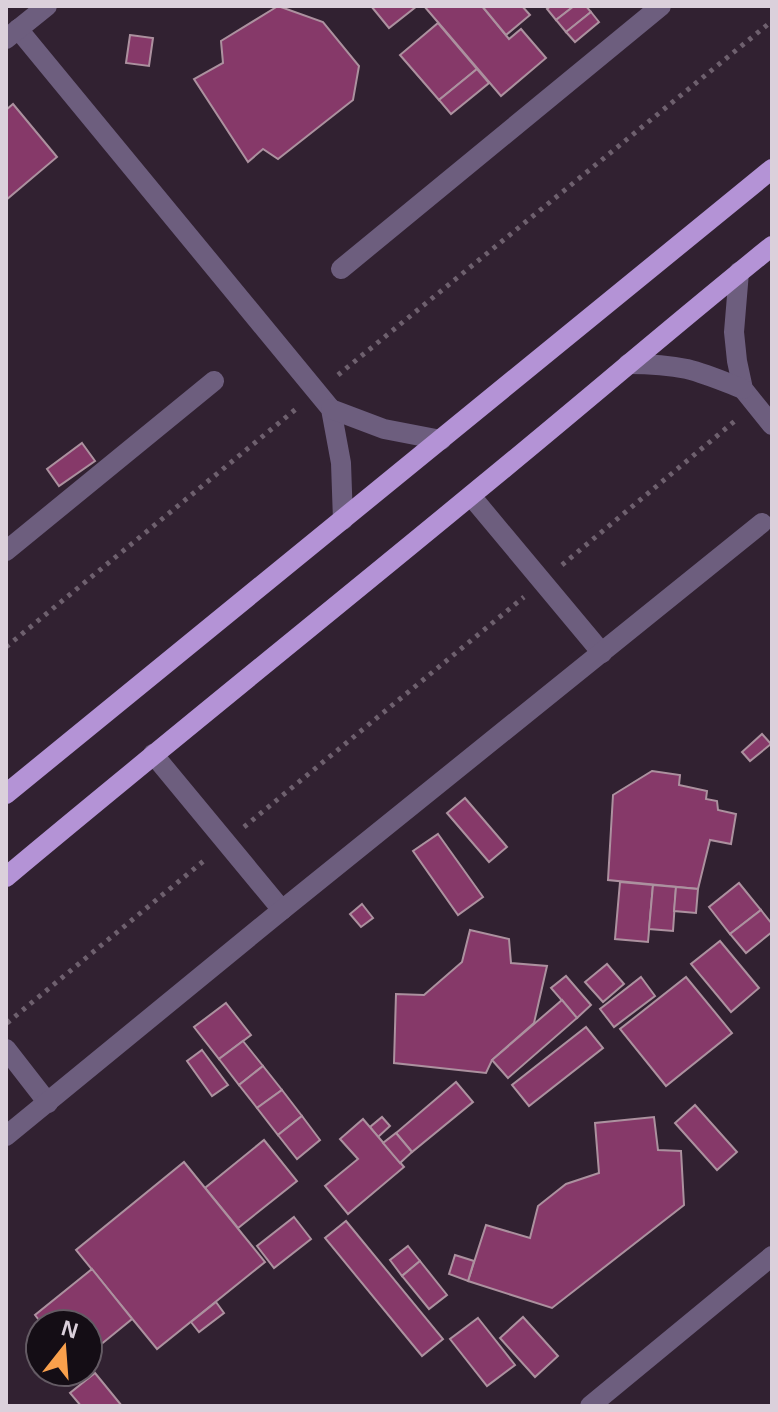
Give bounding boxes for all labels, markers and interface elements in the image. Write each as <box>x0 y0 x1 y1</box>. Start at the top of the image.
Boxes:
north arrow <box>24 1308 104 1388</box>
text: N <box>58 1315 81 1344</box>

